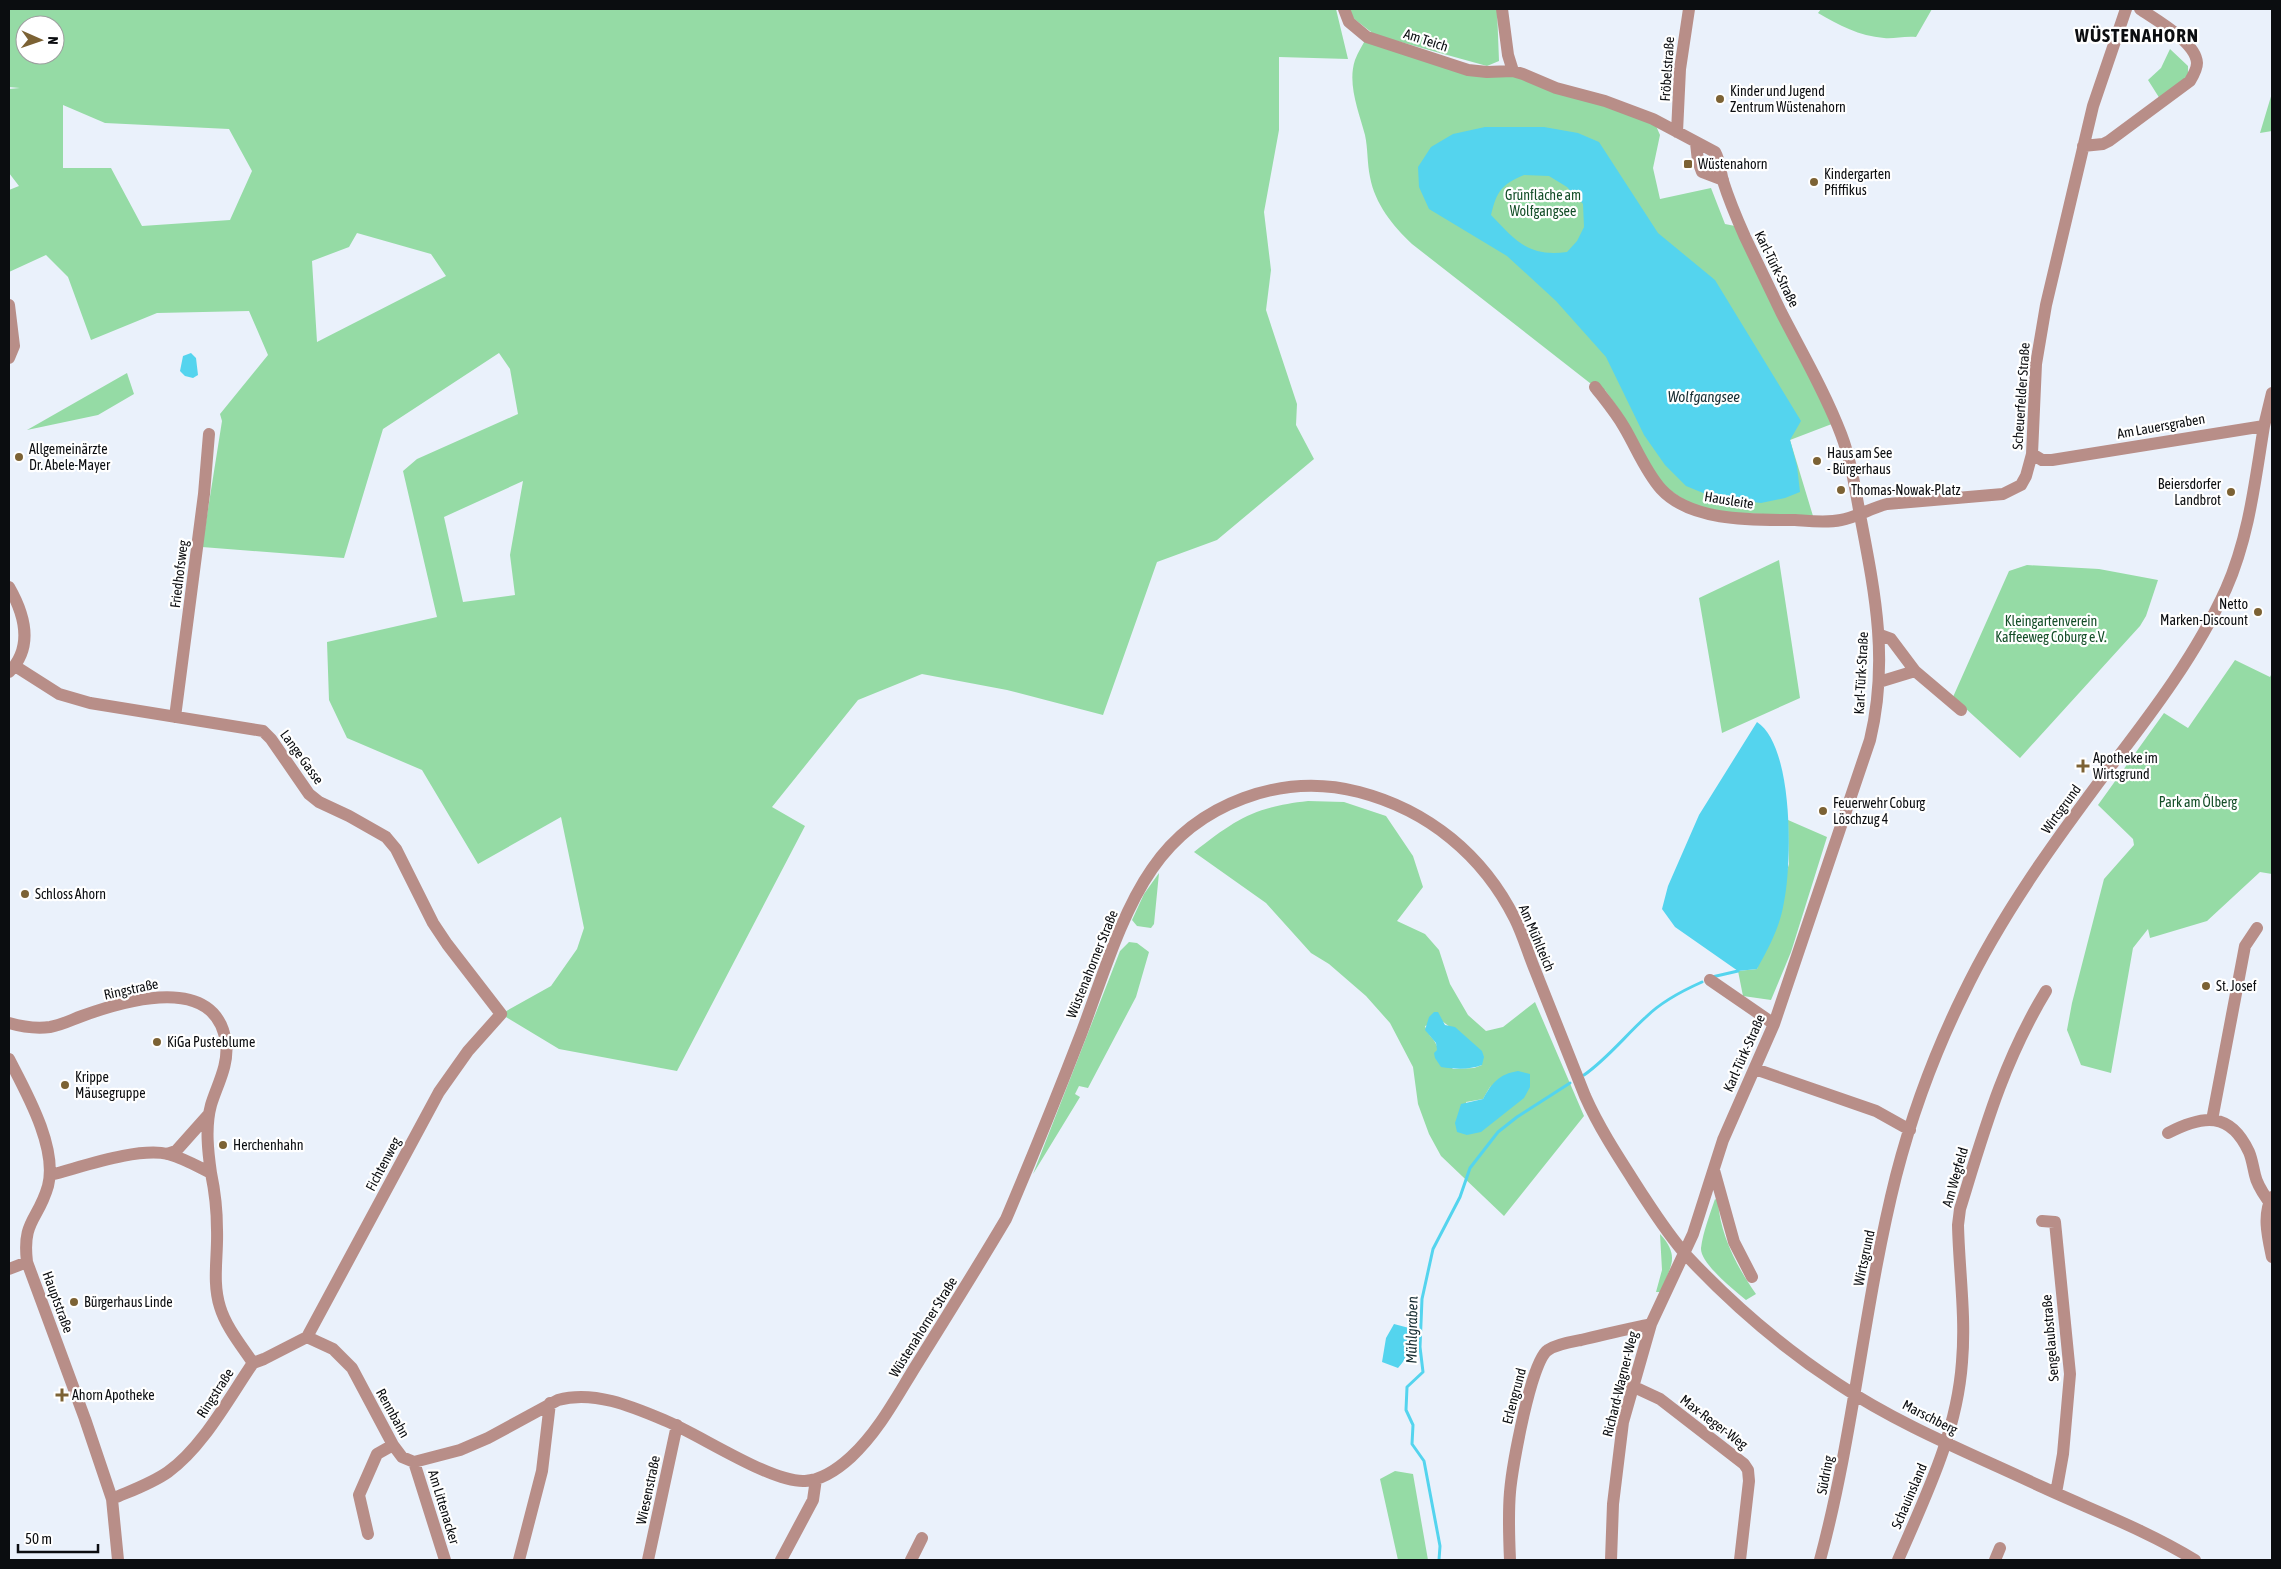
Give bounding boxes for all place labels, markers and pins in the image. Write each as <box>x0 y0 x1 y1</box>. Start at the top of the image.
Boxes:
place label: Kinder und Jugend Zentrum Wüstenahorn <box>1730 83 1846 115</box>
marker: Kinder und Jugend Zentrum Wüstenahorn <box>1714 93 1726 105</box>
place label: Wüstenahorn <box>1698 156 1767 172</box>
marker: Wüstenahorn <box>1682 158 1694 170</box>
place label: Kindergarten Pfiffikus <box>1824 166 1891 198</box>
marker: Kindergarten Pfiffikus <box>1808 176 1820 188</box>
place label: Allgemeinärzte Dr. Abele-Mayer <box>29 441 111 473</box>
place label: Haus am See - Bürgerhaus <box>1827 445 1892 477</box>
marker: Allgemeinärzte Dr. Abele-Mayer <box>13 451 25 463</box>
marker: Haus am See - Bürgerhaus <box>1811 455 1823 467</box>
place label: Beiersdorfer Landbrot <box>2158 476 2222 508</box>
place label: Thomas-Nowak-Platz <box>1851 482 1961 498</box>
marker: Thomas-Nowak-Platz <box>1835 484 1847 496</box>
marker: Beiersdorfer Landbrot <box>2225 486 2237 498</box>
place label: Netto Marken-Discount <box>2160 596 2248 628</box>
marker: Netto Marken-Discount <box>2252 606 2264 618</box>
place label: Apotheke im Wirtsgrund <box>2093 750 2158 782</box>
marker: Apotheke im Wirtsgrund <box>2077 760 2089 772</box>
place label: Feuerwehr Coburg Löschzug 4 <box>1833 795 1925 827</box>
marker: Feuerwehr Coburg Löschzug 4 <box>1817 805 1829 817</box>
place label: Schloss Ahorn <box>35 886 106 902</box>
marker: Schloss Ahorn <box>19 888 31 900</box>
place label: St. Josef <box>2216 978 2257 994</box>
marker: St. Josef <box>2200 980 2212 992</box>
place label: KiGa Pusteblume <box>167 1034 255 1050</box>
marker: KiGa Pusteblume <box>151 1036 163 1048</box>
place label: Krippe Mäusegruppe <box>75 1069 146 1101</box>
marker: Krippe Mäusegruppe <box>59 1079 71 1091</box>
place label: Herchenhahn <box>233 1137 304 1153</box>
marker: Herchenhahn <box>217 1139 229 1151</box>
place label: Bürgerhaus Linde <box>84 1294 173 1310</box>
marker: Bürgerhaus Linde <box>68 1296 80 1308</box>
place label: Ahorn Apotheke <box>72 1387 155 1403</box>
marker: Ahorn Apotheke <box>56 1389 68 1401</box>

